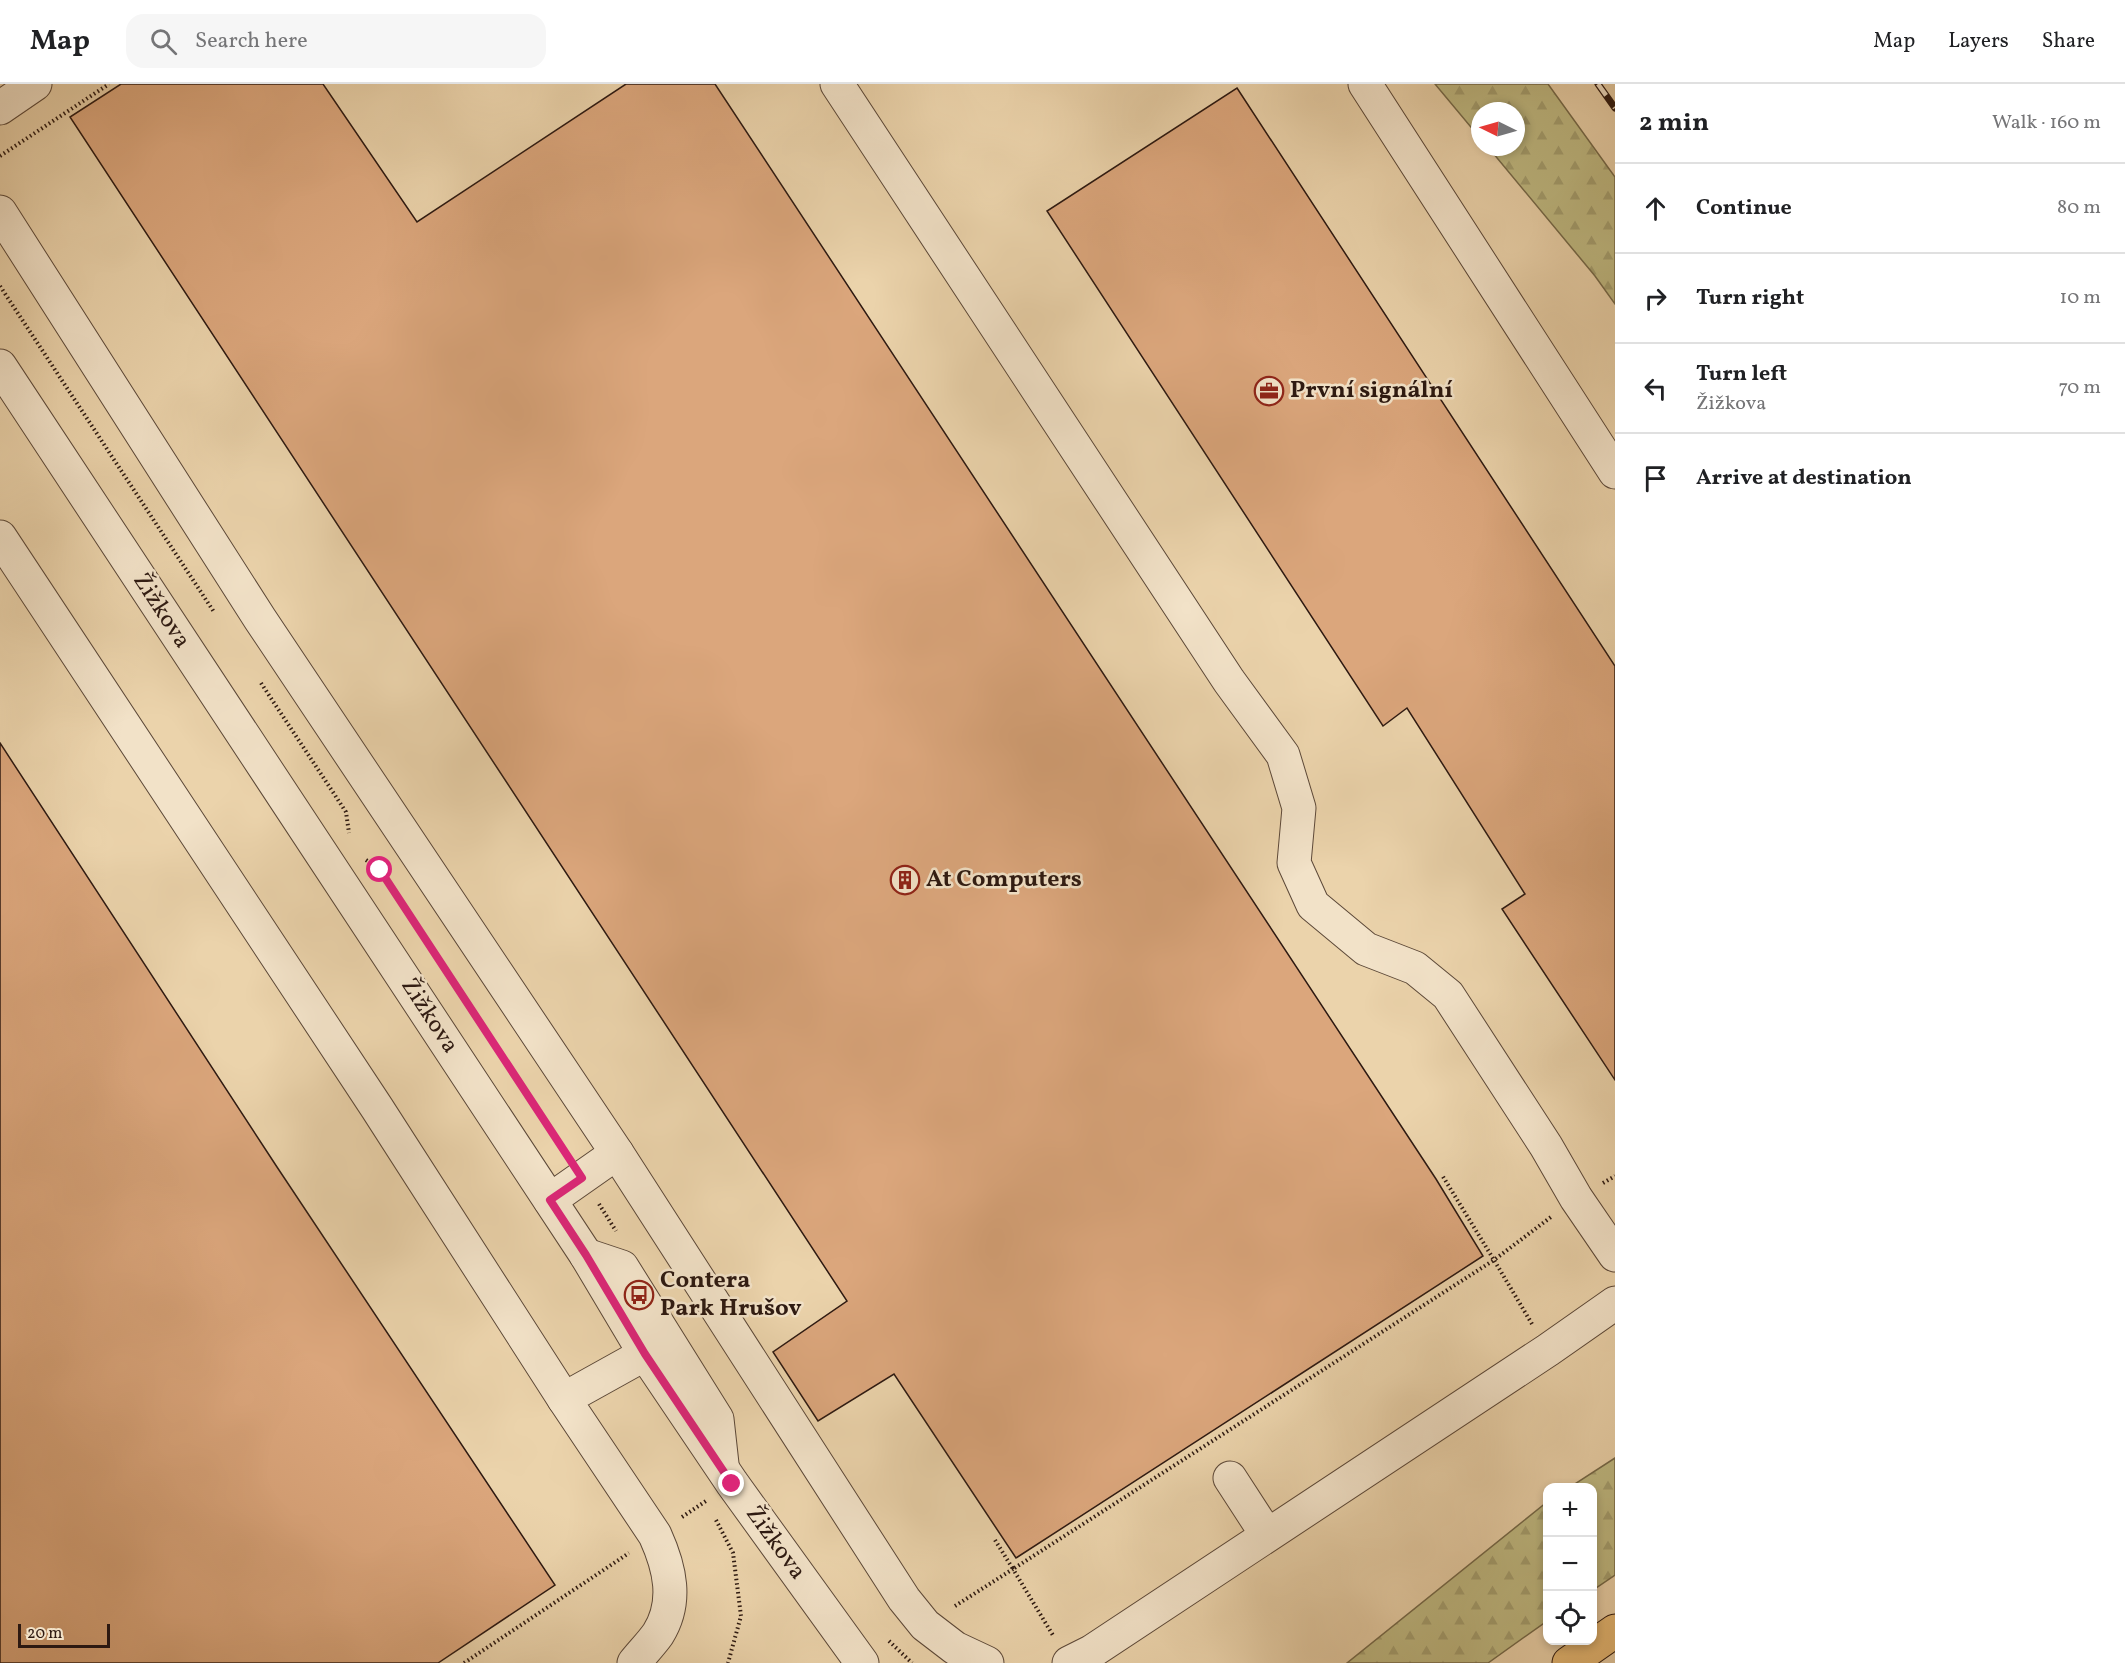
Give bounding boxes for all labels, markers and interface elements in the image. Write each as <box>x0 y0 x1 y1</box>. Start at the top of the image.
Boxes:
search box <box>126 14 546 68</box>
text: Map <box>30 22 90 61</box>
icon: search <box>147 25 180 58</box>
text: Search here <box>195 26 308 57</box>
text: Map <box>1873 27 1915 56</box>
text: Layers <box>1948 27 2009 56</box>
text: Share <box>2042 27 2095 56</box>
north arrow <box>1471 102 1525 156</box>
text: 2 min <box>1639 105 1709 141</box>
text: Walk · 160 m <box>1992 109 2101 137</box>
icon: ahead <box>1639 192 1672 225</box>
text: Continue <box>1696 193 1792 224</box>
text: 80 m <box>2057 194 2101 222</box>
icon: right <box>1639 282 1672 315</box>
text: Turn right <box>1696 283 1804 314</box>
text: 10 m <box>2060 284 2101 312</box>
text: Turn left <box>1696 359 1787 390</box>
icon: left <box>1639 372 1672 405</box>
place label: První signální <box>1290 374 1453 408</box>
text: 70 m <box>2058 374 2101 402</box>
office icon: První signální <box>1253 375 1285 407</box>
text: Žižkova <box>1696 390 1766 418</box>
icon: arrive <box>1639 462 1672 495</box>
text: Arrive at destination <box>1696 463 1912 494</box>
street label: Žižkova <box>124 566 198 656</box>
route start <box>366 856 392 882</box>
place label: At Computers <box>926 863 1082 897</box>
building icon: At Computers <box>889 864 921 896</box>
street label: Žižkova <box>392 971 466 1061</box>
place label: Contera Park Hrušov <box>660 1264 802 1326</box>
bus stop icon: Contera Park Hrušov <box>623 1279 655 1311</box>
route end <box>718 1470 744 1496</box>
map controls <box>1543 1483 1597 1645</box>
button: + <box>1543 1483 1597 1537</box>
street label: Žižkova <box>736 1499 814 1587</box>
button: − <box>1543 1537 1597 1591</box>
button: locate <box>1543 1591 1597 1645</box>
scale bar <box>18 1621 110 1648</box>
text: 20 m <box>27 1623 62 1645</box>

